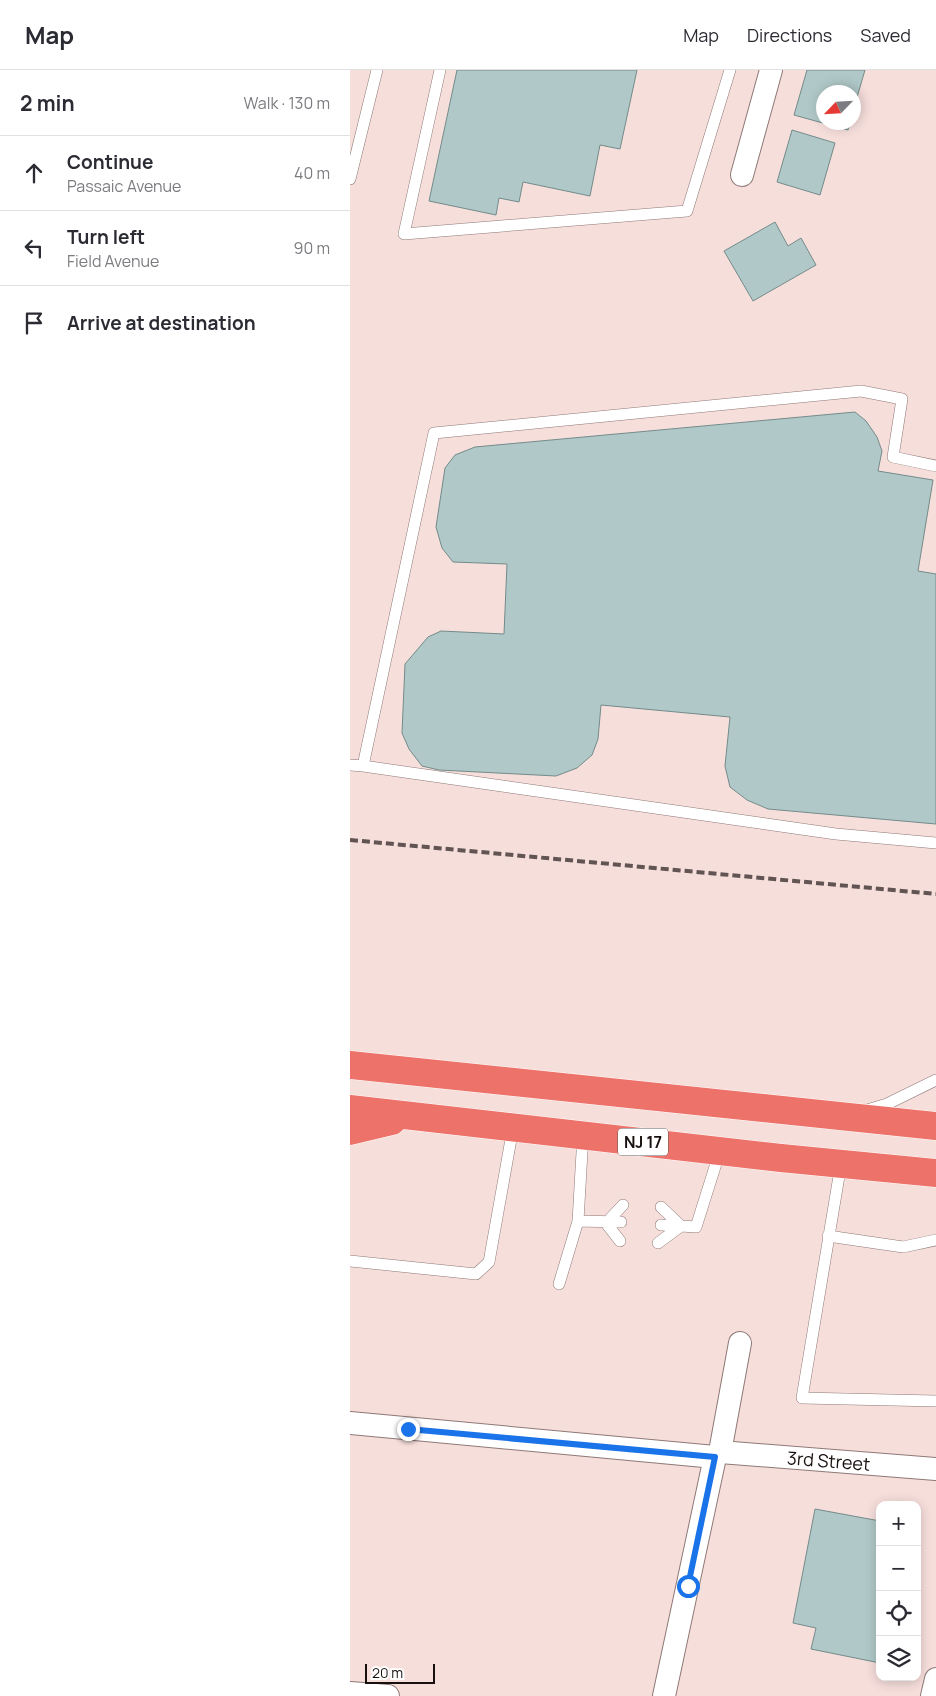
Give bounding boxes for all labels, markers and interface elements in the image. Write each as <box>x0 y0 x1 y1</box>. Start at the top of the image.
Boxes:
text: Map <box>25 18 74 51</box>
text: Map <box>683 23 719 47</box>
text: Directions <box>747 23 832 47</box>
text: Saved <box>860 23 911 47</box>
north arrow <box>816 85 861 130</box>
text: 2 min <box>20 89 75 117</box>
text: Walk · 130 m <box>244 92 330 114</box>
text: Continue <box>67 149 153 175</box>
icon: ahead <box>20 159 48 187</box>
text: 40 m <box>294 162 330 184</box>
text: Passaic Avenue <box>67 175 181 197</box>
text: Turn left <box>67 224 145 250</box>
icon: left <box>20 234 48 262</box>
text: 90 m <box>294 237 330 259</box>
text: Field Avenue <box>67 250 159 272</box>
icon: arrive <box>20 309 48 337</box>
text: Arrive at destination <box>67 310 256 336</box>
road number: NJ 17 <box>618 1128 668 1156</box>
route end <box>397 1418 420 1441</box>
street label: 3rd Street <box>786 1445 871 1476</box>
map controls <box>876 1501 921 1681</box>
button: + <box>876 1501 921 1546</box>
button: − <box>876 1546 921 1591</box>
route start <box>677 1575 700 1598</box>
button: locate <box>876 1591 921 1636</box>
button: layers <box>876 1636 921 1681</box>
scale bar <box>365 1661 435 1684</box>
text: 20 m <box>372 1663 403 1682</box>

